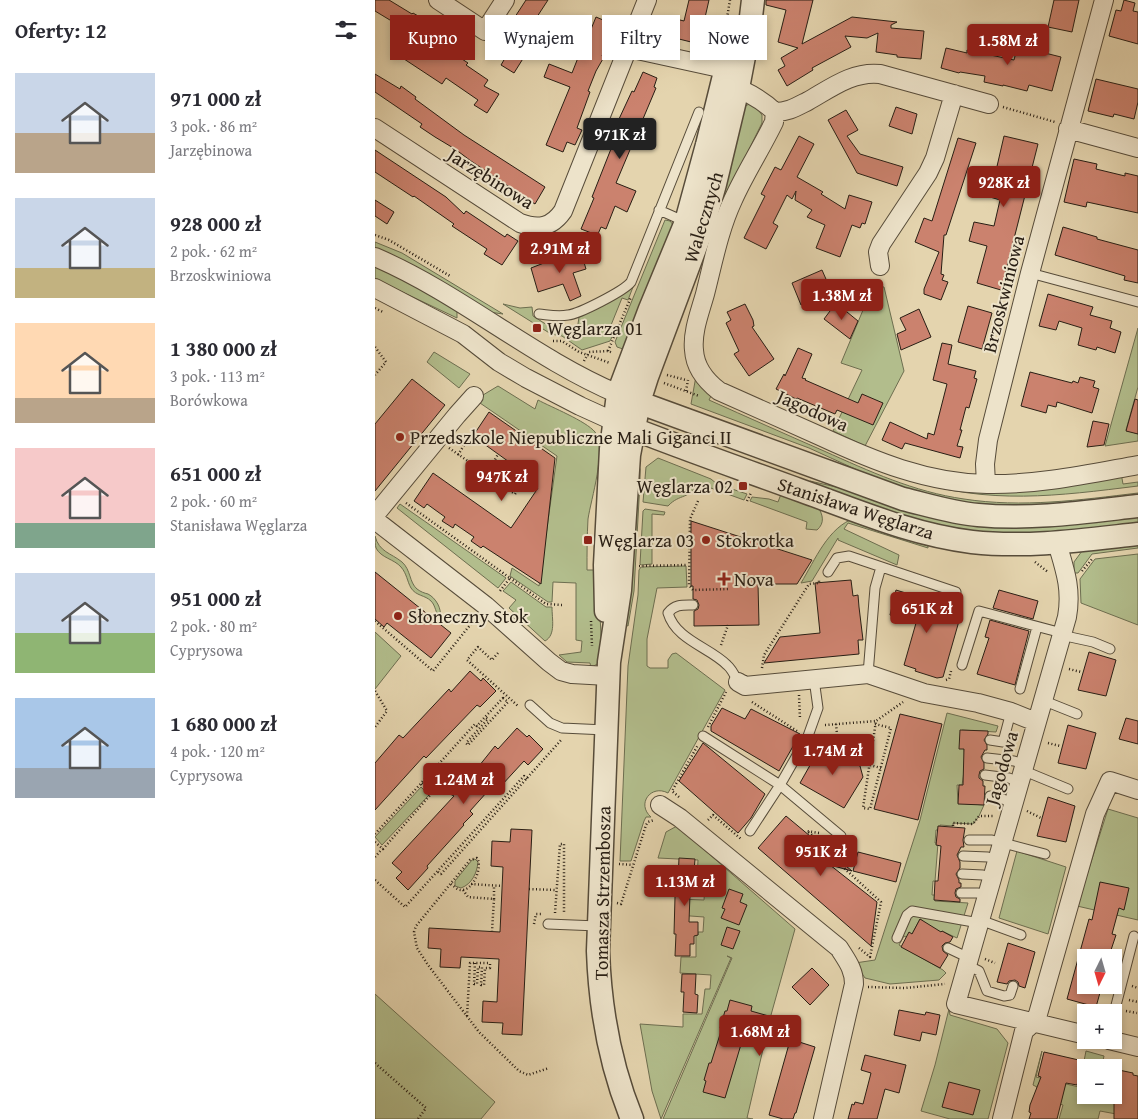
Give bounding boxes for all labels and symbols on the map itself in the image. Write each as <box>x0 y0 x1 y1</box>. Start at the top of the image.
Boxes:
pin: 1.58M zł <box>956 23 1060 66</box>
pin: 971K zł <box>574 118 666 160</box>
street label: Jarzębinowa <box>441 139 540 216</box>
pin: 928K zł <box>958 166 1050 208</box>
street label: Walecznych <box>676 168 730 266</box>
pin: 2.91M zł <box>508 232 612 274</box>
street label: Brzoskwiniowa <box>975 232 1031 356</box>
pin: 1.38M zł <box>790 278 894 321</box>
place label: Węglarza 01 <box>547 314 643 342</box>
marker: Węglarza 01 <box>531 322 543 334</box>
street label: Jagodowa <box>771 381 853 438</box>
place label: Przedszkole Niepubliczne Mali Giganci II <box>410 423 732 451</box>
marker: Przedszkole Niepubliczne Mali Giganci II <box>394 431 406 443</box>
pin: 947K zł <box>456 460 548 502</box>
street label: Stanisława Węglarza <box>774 469 938 547</box>
place label: Węglarza 02 <box>637 472 733 500</box>
marker: Węglarza 02 <box>737 480 749 492</box>
place label: Węglarza 03 <box>598 526 694 554</box>
place label: Stokrotka <box>716 526 794 554</box>
marker: Węglarza 03 <box>582 534 594 546</box>
marker: Stokrotka <box>700 534 712 546</box>
place label: Nova <box>734 565 774 593</box>
marker: Nova <box>718 573 730 585</box>
pin: 651K zł <box>881 592 973 634</box>
place label: Słoneczny Stok <box>408 602 529 630</box>
marker: Słoneczny Stok <box>392 610 404 622</box>
street label: Jagodowa <box>977 728 1025 810</box>
pin: 1.74M zł <box>781 734 885 776</box>
pin: 1.24M zł <box>412 762 516 805</box>
street label: Tomasza Strzembosza <box>586 806 618 980</box>
pin: 951K zł <box>775 834 867 877</box>
pin: 1.13M zł <box>633 864 737 907</box>
north arrow <box>1077 949 1123 994</box>
pin: 1.68M zł <box>708 1014 812 1057</box>

